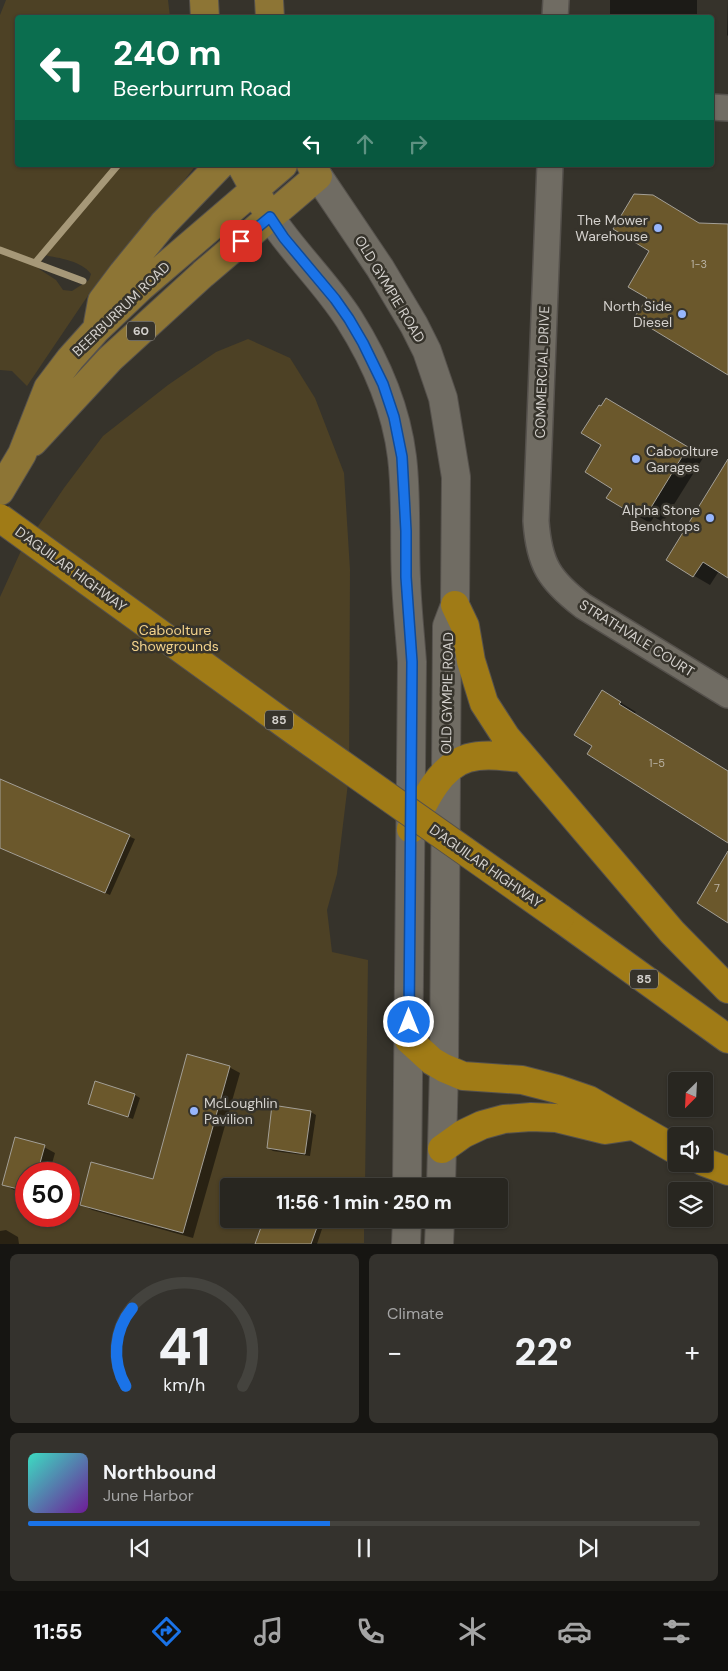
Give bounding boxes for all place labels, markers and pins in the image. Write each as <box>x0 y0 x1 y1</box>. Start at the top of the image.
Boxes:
place label: The Mower Warehouse <box>575 211 648 245</box>
pin <box>220 220 262 262</box>
marker: The Mower Warehouse <box>652 222 664 234</box>
place label: North Side Diesel <box>603 297 672 331</box>
marker: North Side Diesel <box>676 308 688 320</box>
place label: Caboolture Garages <box>646 442 719 476</box>
marker: Caboolture Garages <box>630 453 642 465</box>
place label: Alpha Stone Benchtops <box>622 501 700 535</box>
marker: Alpha Stone Benchtops <box>704 512 716 524</box>
place label: McLoughlin Pavilion <box>204 1094 278 1128</box>
marker: McLoughlin Pavilion <box>188 1105 200 1117</box>

